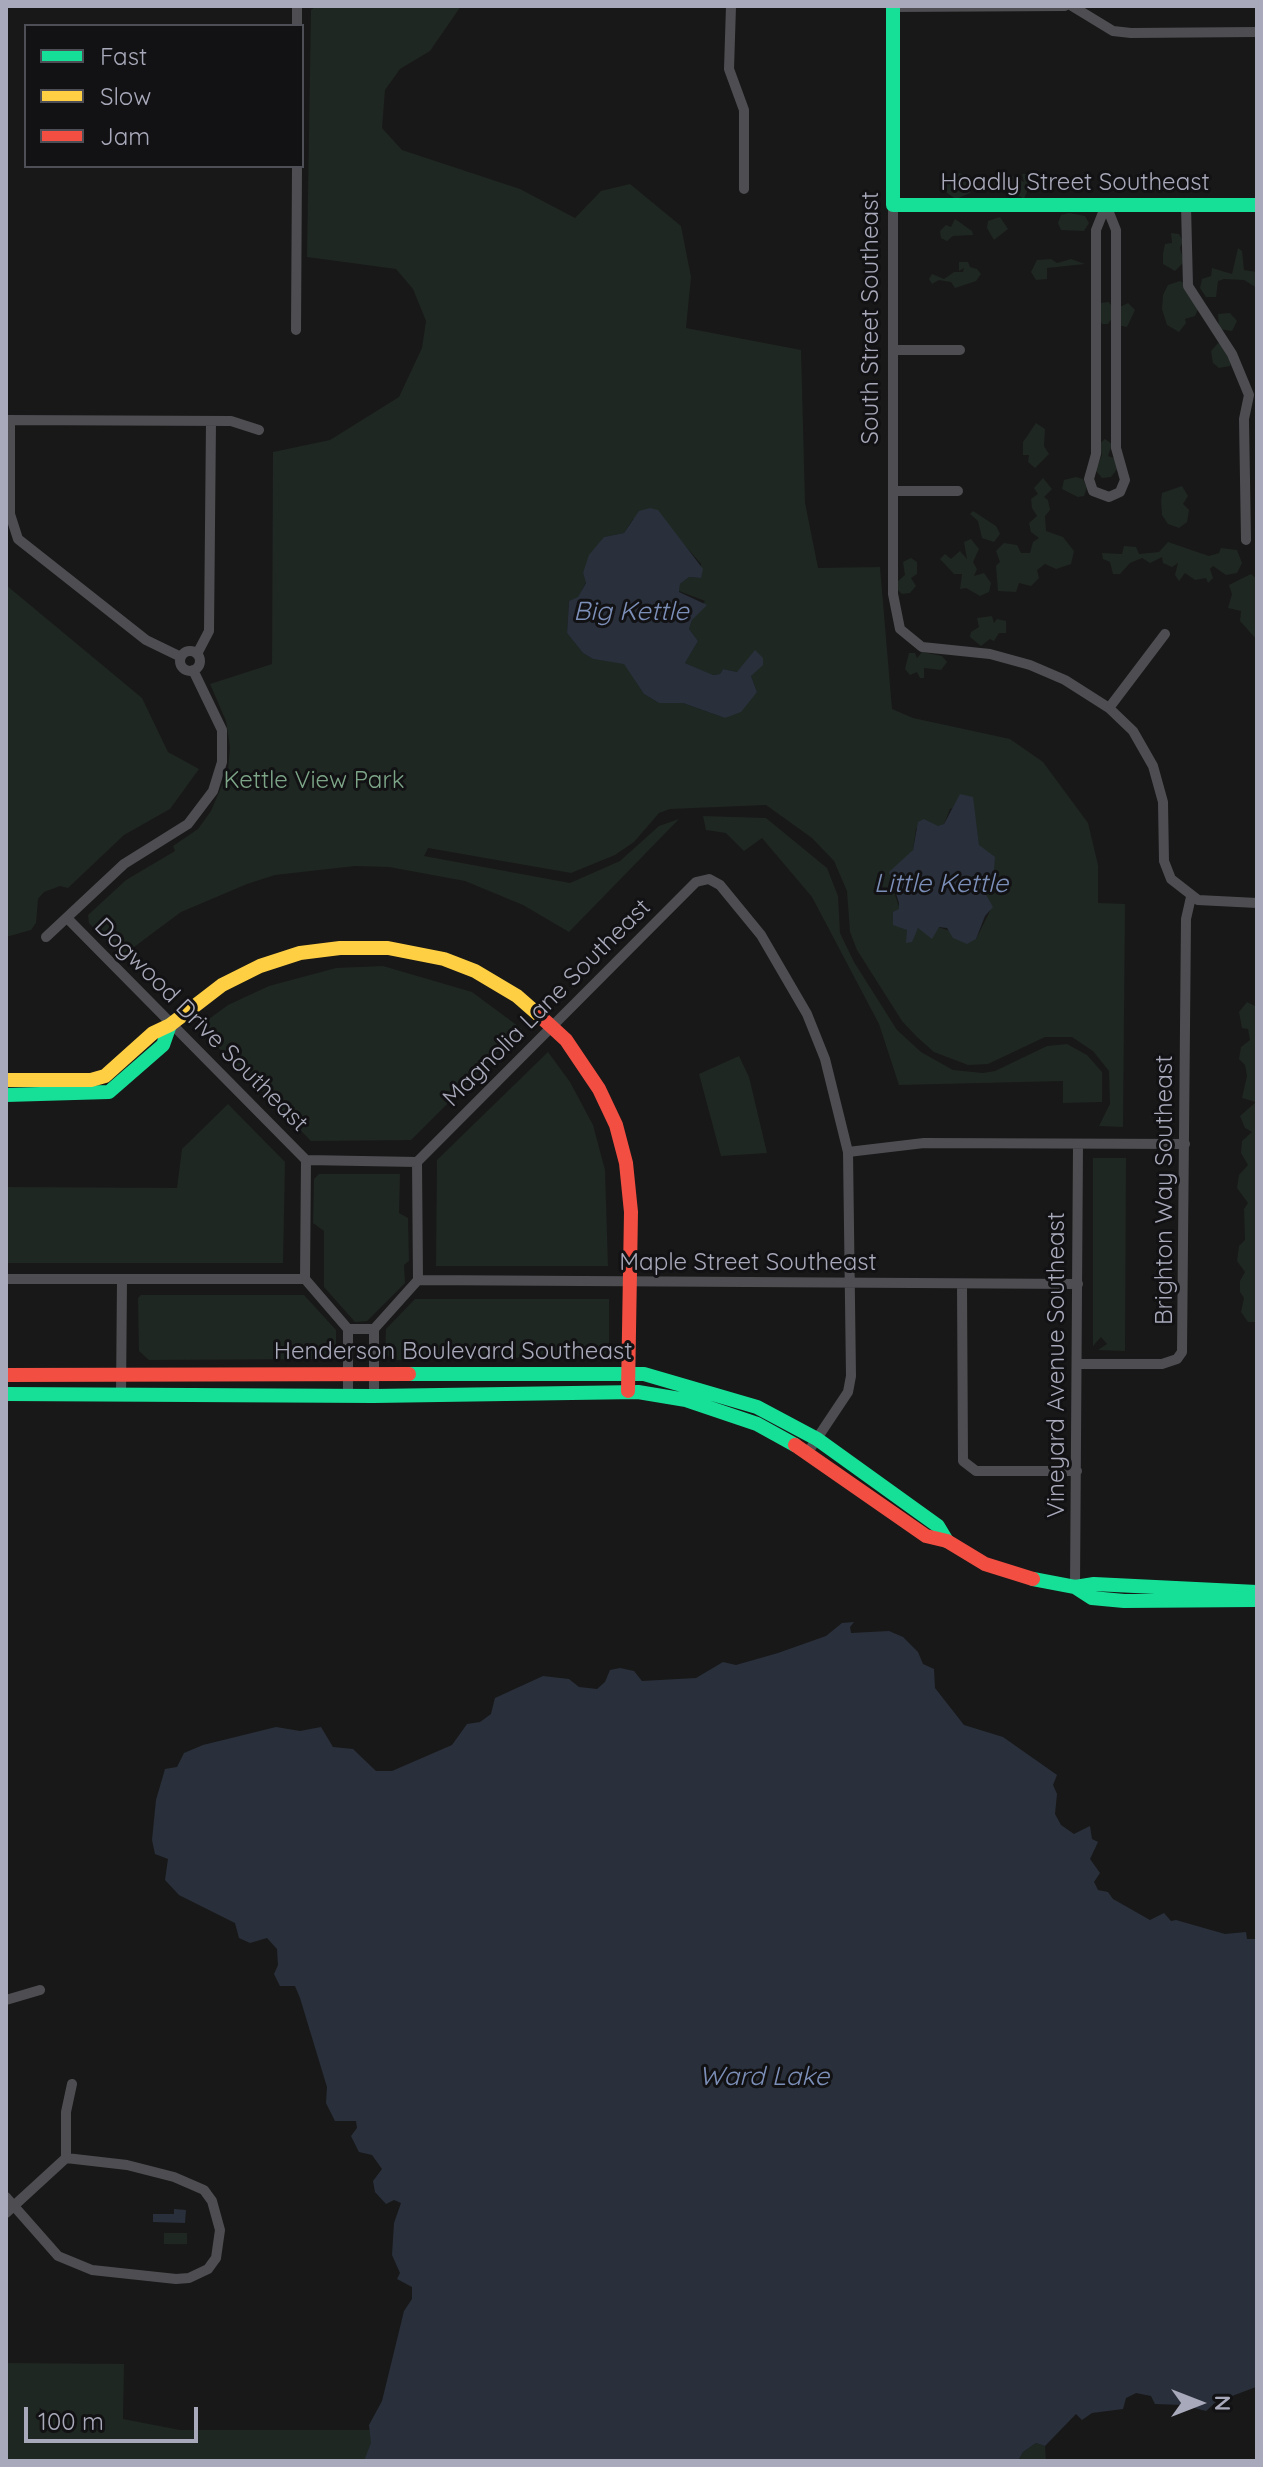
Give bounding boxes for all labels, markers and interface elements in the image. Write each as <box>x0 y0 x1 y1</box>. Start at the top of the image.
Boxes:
legend <box>24 24 304 168</box>
text: Fast <box>100 41 147 71</box>
text: Slow <box>100 81 151 111</box>
text: Jam <box>100 121 150 151</box>
street label: Hoadly Street Southeast <box>940 169 1210 197</box>
street label: South Street Southeast <box>857 191 885 445</box>
water label: Big Kettle <box>573 596 689 628</box>
park label: Kettle View Park <box>224 767 404 795</box>
water label: Little Kettle <box>874 868 1008 900</box>
street label: Magnolia Lane Southeast <box>437 893 657 1113</box>
street label: Dogwood Drive Southeast <box>88 912 314 1138</box>
street label: Brighton Way Southeast <box>1151 1055 1179 1325</box>
street label: Vineyard Avenue Southeast <box>1043 1212 1071 1518</box>
street label: Maple Street Southeast <box>619 1249 877 1277</box>
street label: Henderson Boulevard Southeast <box>274 1338 632 1366</box>
water label: Ward Lake <box>699 2061 829 2093</box>
north arrow <box>1159 2363 1239 2443</box>
scale bar <box>28 2391 202 2441</box>
text: N <box>1209 2395 1237 2411</box>
text: 100 m <box>38 2406 104 2436</box>

